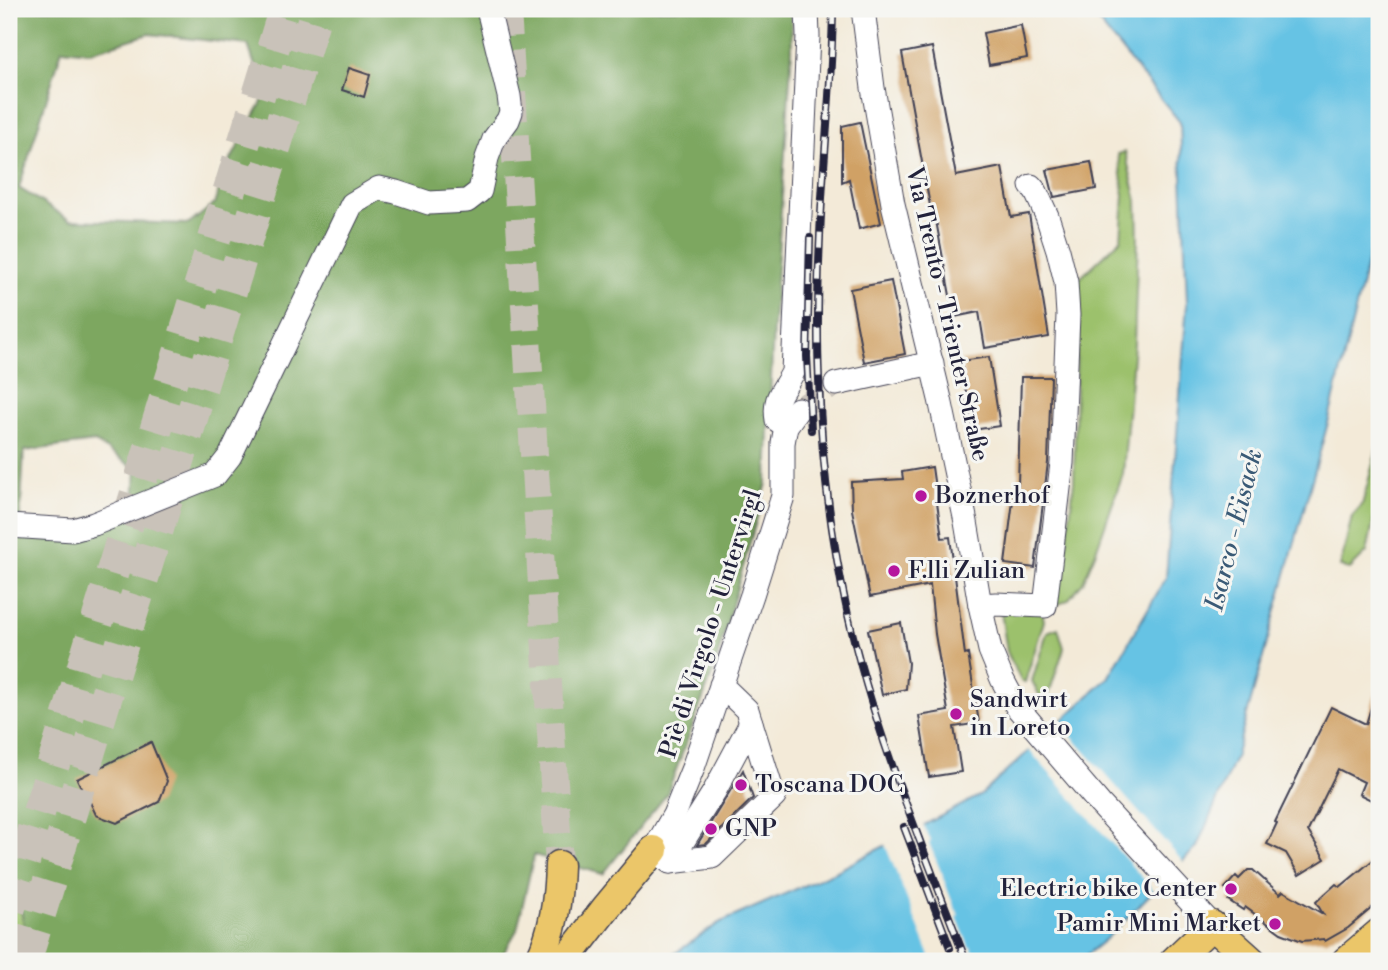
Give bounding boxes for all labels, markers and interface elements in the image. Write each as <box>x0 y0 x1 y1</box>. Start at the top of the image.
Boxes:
street label: Via Trento - Trienter Straße <box>898 163 996 464</box>
water label: Isarco - Eisack <box>1198 446 1270 615</box>
place label: Boznerhof <box>934 481 1051 511</box>
street label: Piè di Virgolo - Untervirgl <box>653 486 769 762</box>
marker: Boznerhof <box>913 488 929 504</box>
place label: F.lli Zulian <box>908 556 1025 586</box>
marker: F.lli Zulian <box>886 563 902 579</box>
place label: Sandwirt in Loreto <box>970 685 1071 743</box>
marker: Sandwirt in Loreto <box>948 706 964 722</box>
place label: Toscana DOC <box>755 770 903 800</box>
marker: Toscana DOC <box>733 777 749 793</box>
place label: GNP <box>725 814 777 844</box>
marker: GNP <box>703 821 719 837</box>
place label: Electric bike Center <box>1000 874 1217 904</box>
marker: Electric bike Center <box>1223 881 1239 897</box>
place label: Pamir Mini Market <box>1057 909 1262 939</box>
marker: Pamir Mini Market <box>1267 916 1283 932</box>

